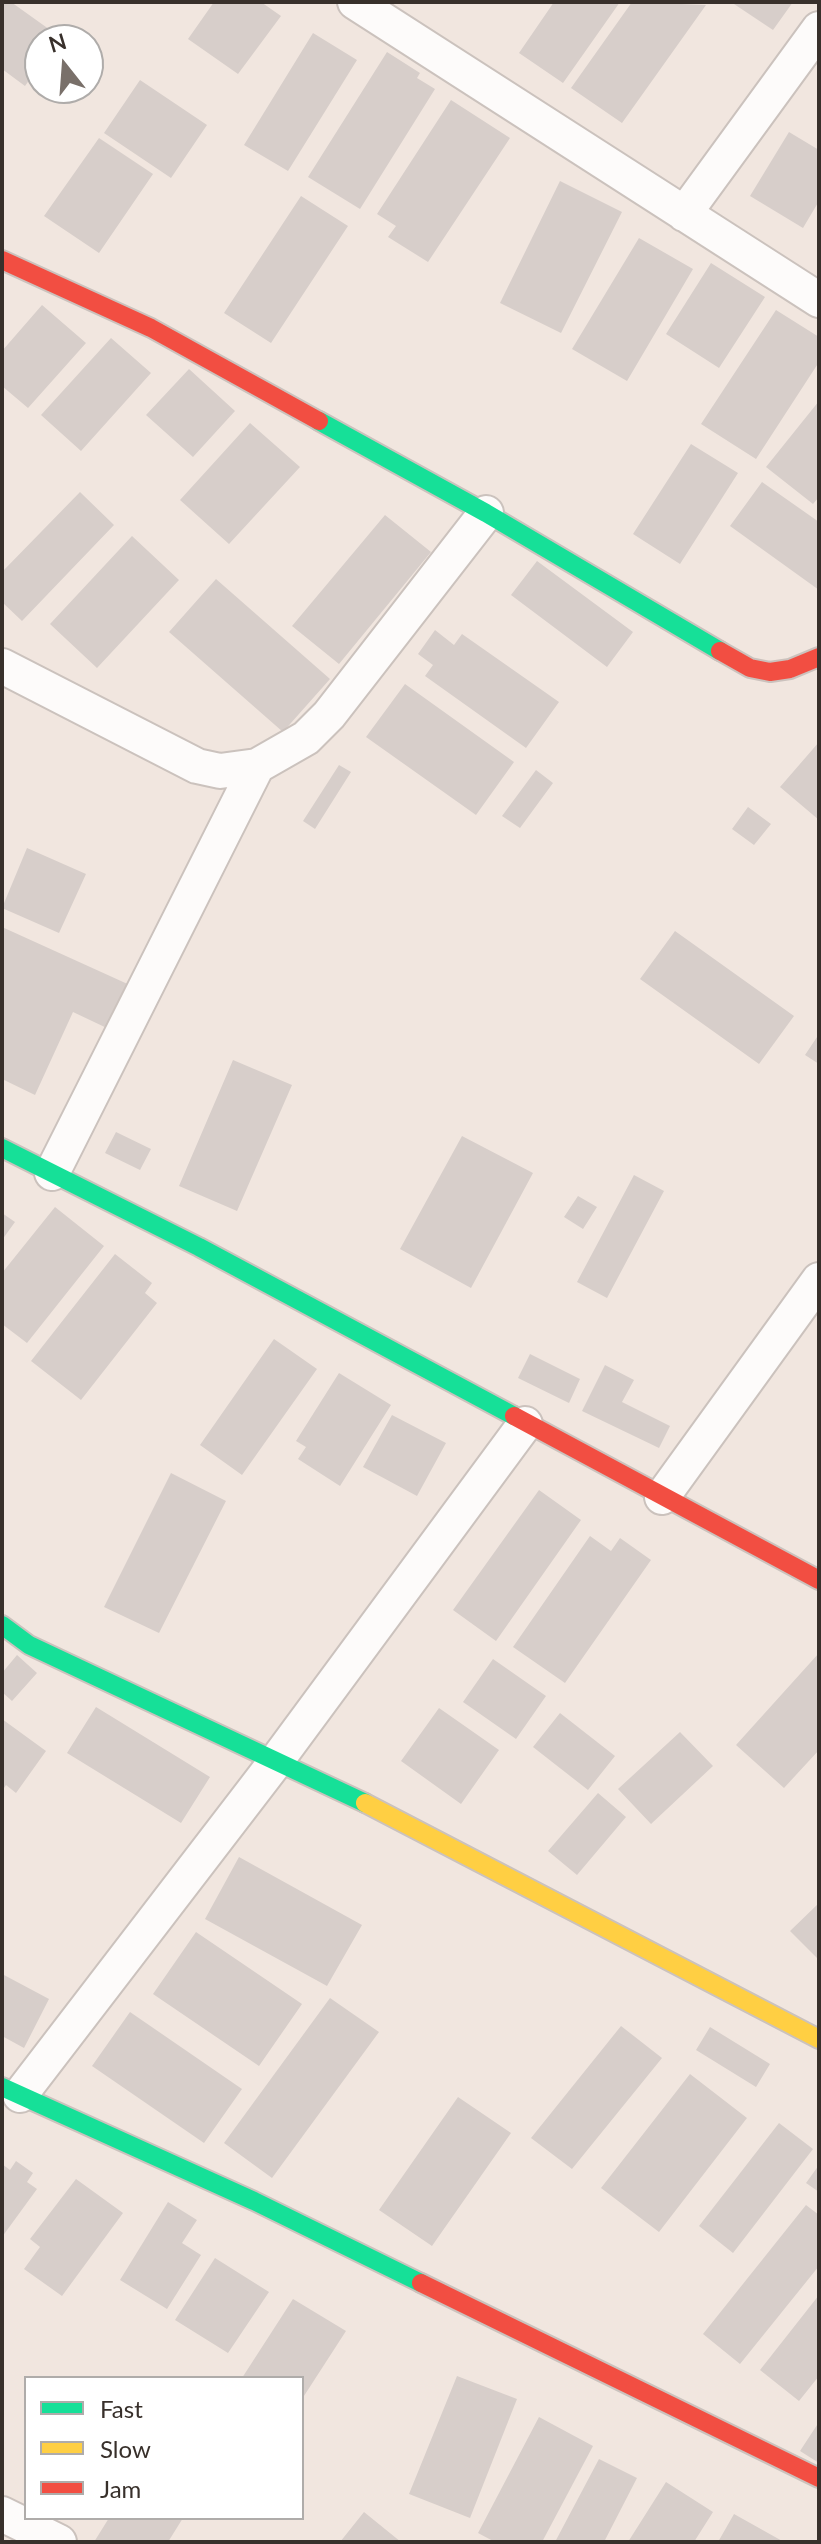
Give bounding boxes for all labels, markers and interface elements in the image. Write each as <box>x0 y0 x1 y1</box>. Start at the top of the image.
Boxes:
north arrow <box>24 24 104 104</box>
text: N <box>45 27 69 58</box>
legend <box>24 2376 304 2520</box>
text: Fast <box>100 2394 143 2423</box>
text: Slow <box>100 2434 151 2463</box>
text: Jam <box>100 2474 141 2503</box>

